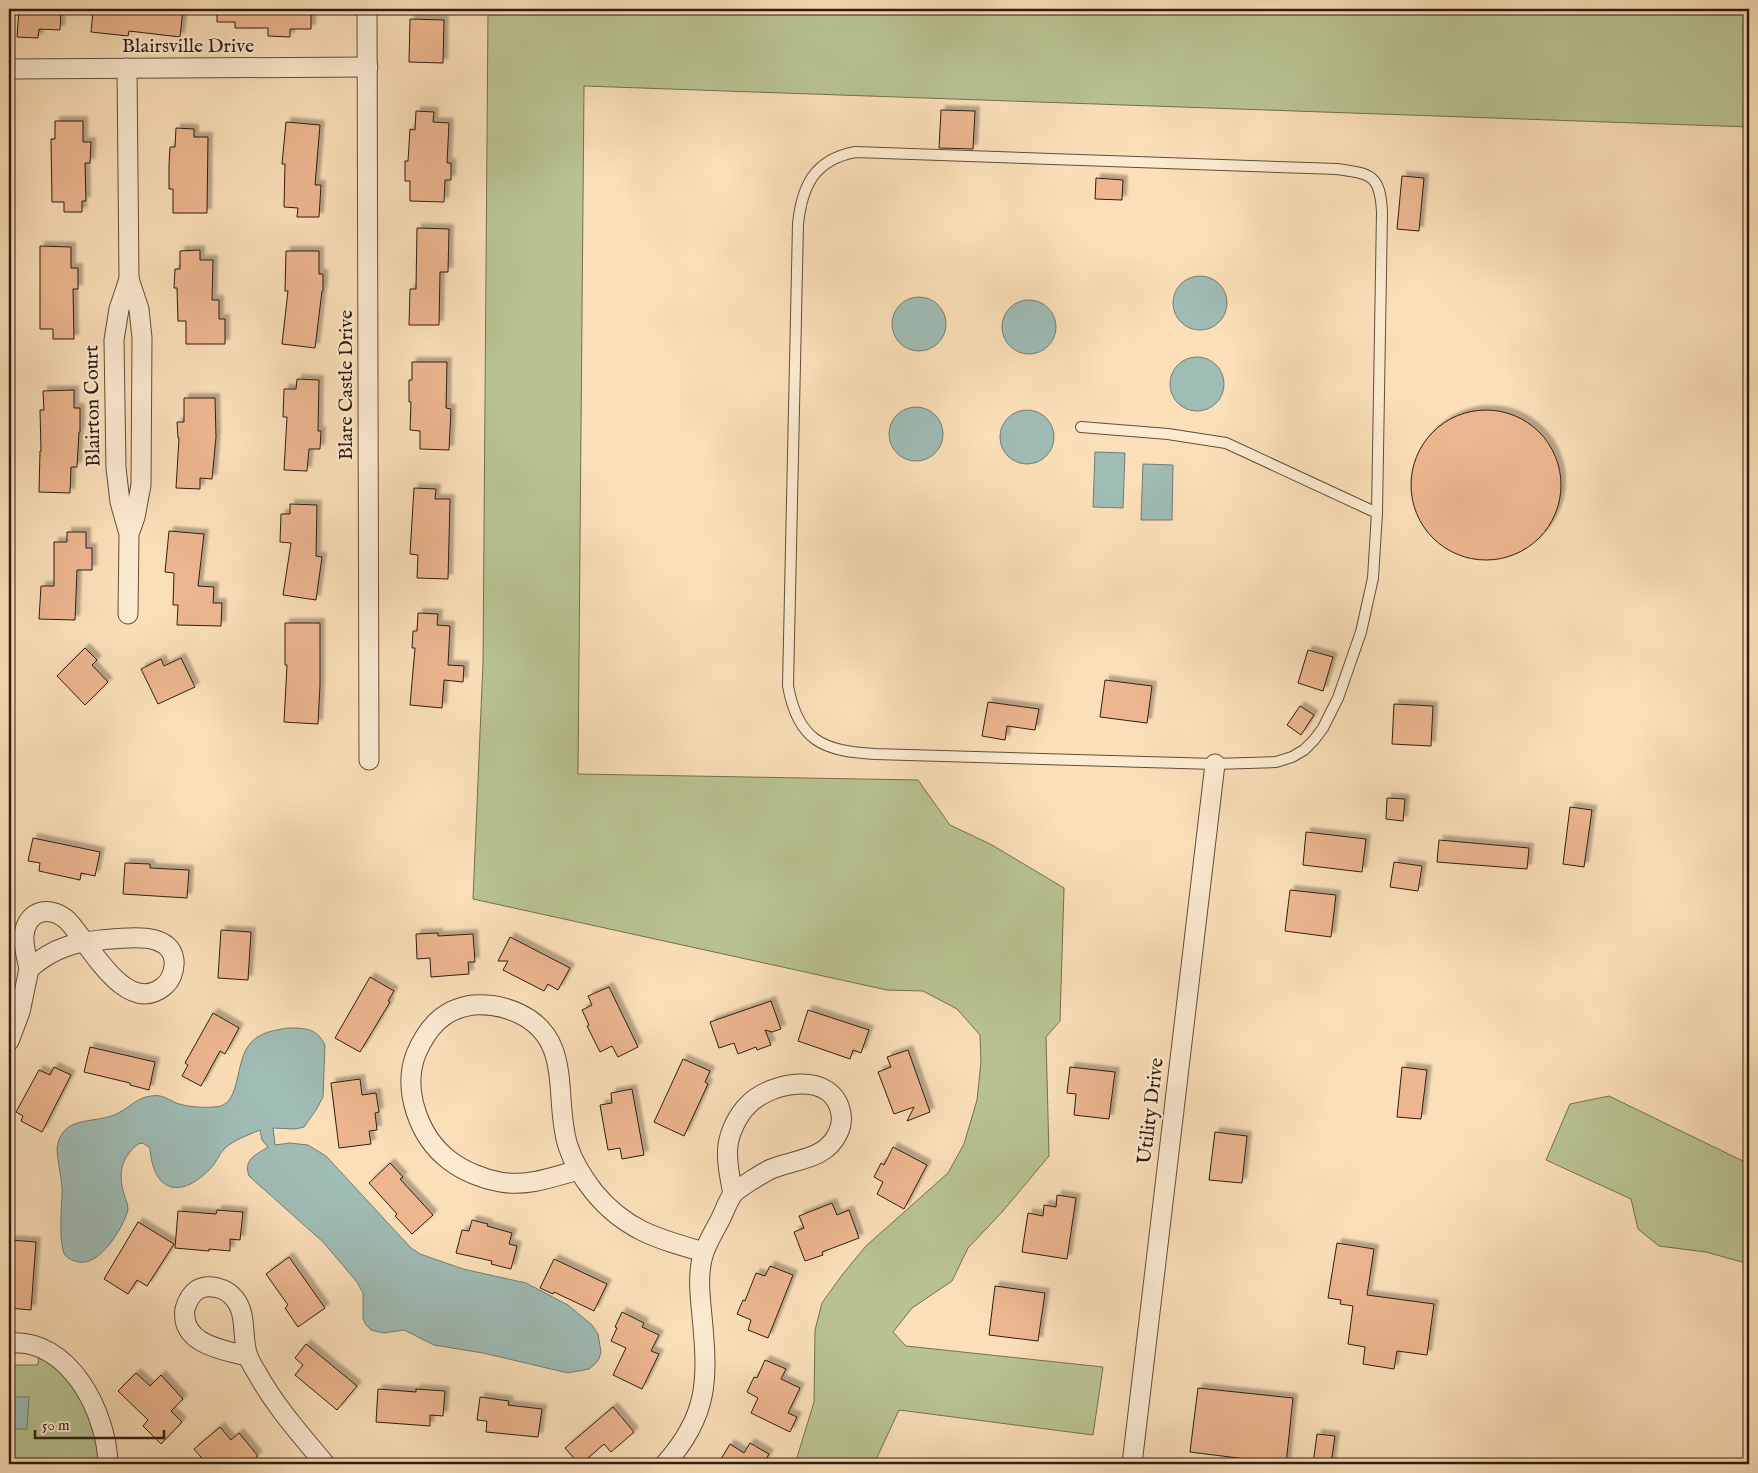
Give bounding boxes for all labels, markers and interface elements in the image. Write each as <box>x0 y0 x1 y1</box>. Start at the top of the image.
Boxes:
street label: Blairsville Drive <box>122 34 254 59</box>
street label: Blare Castle Drive <box>334 310 359 460</box>
street label: Blairton Court <box>79 345 107 467</box>
street label: Utility Drive <box>1132 1056 1170 1166</box>
scale bar <box>35 1408 164 1440</box>
text: 50 m <box>42 1416 70 1435</box>

